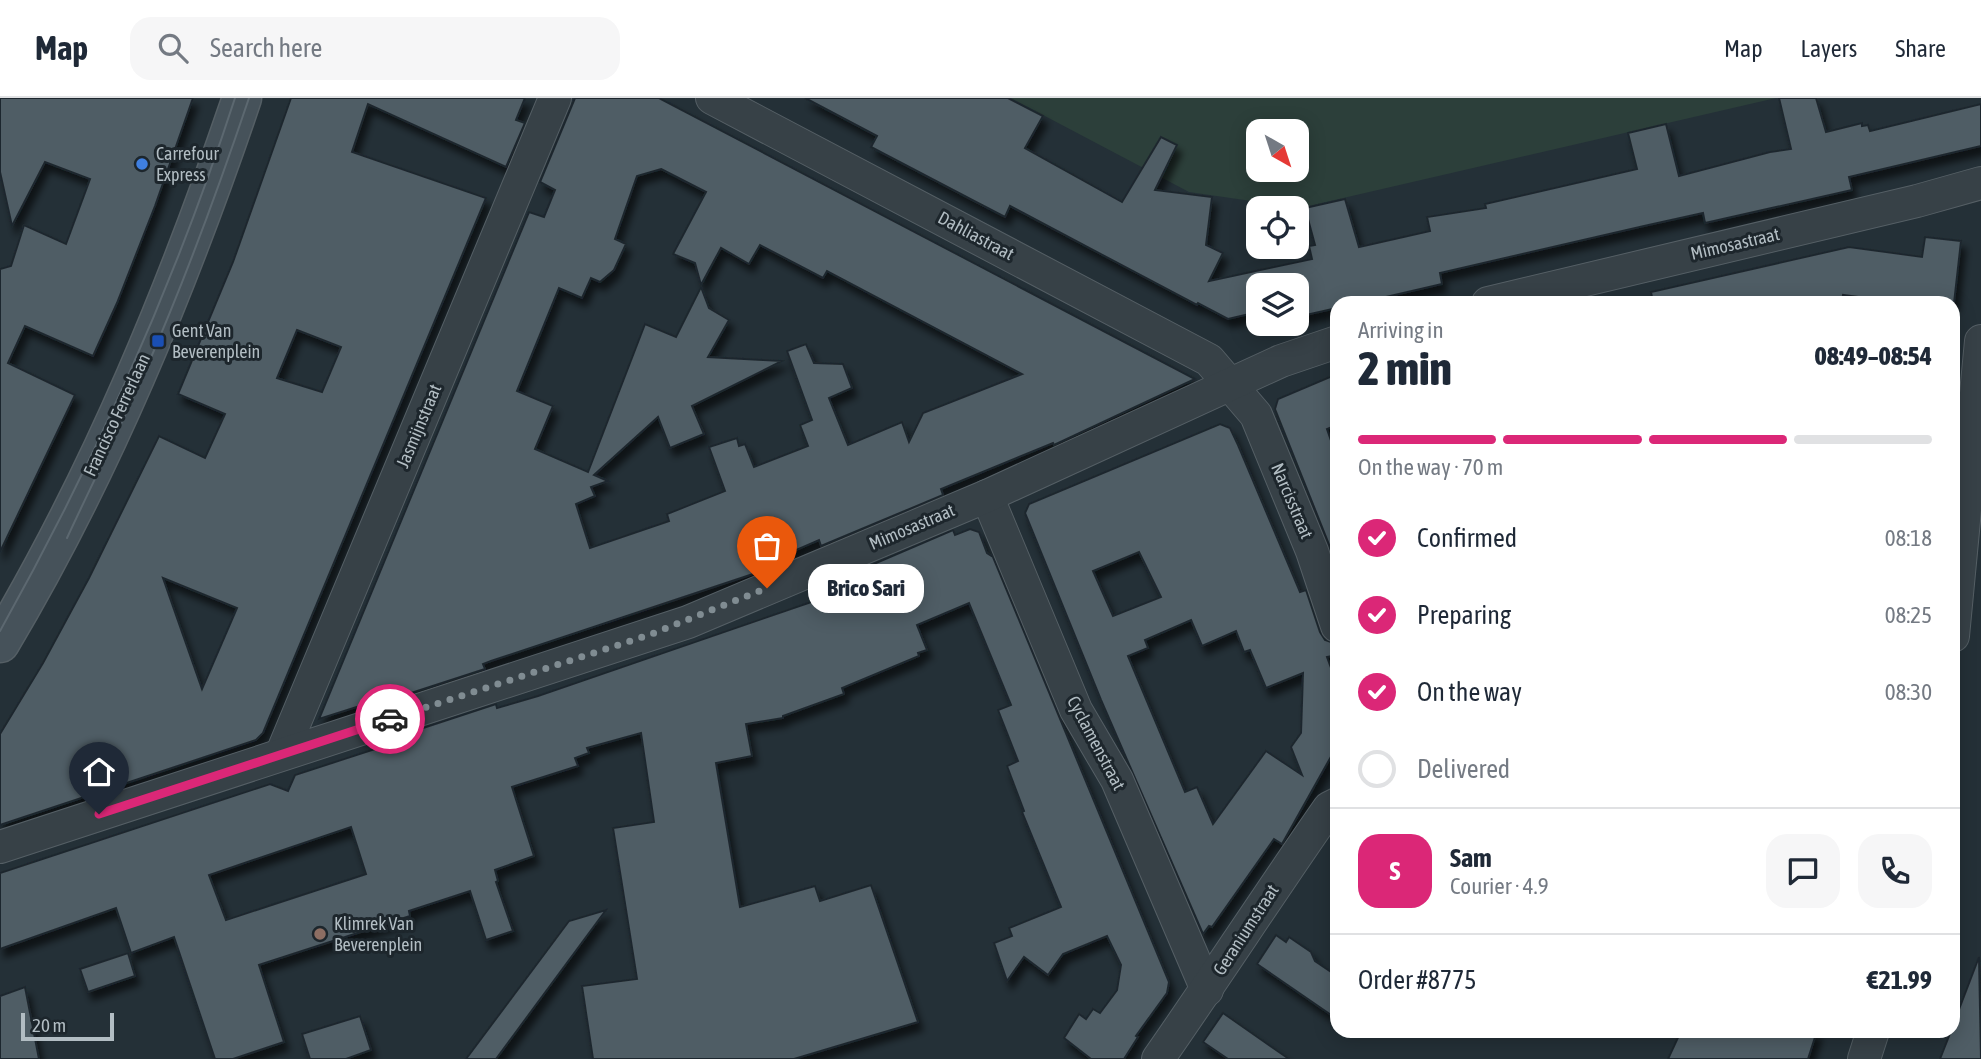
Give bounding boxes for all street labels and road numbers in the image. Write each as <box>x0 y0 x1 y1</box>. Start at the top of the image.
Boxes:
street label: Dahliastraat <box>935 207 1018 264</box>
street label: Mimosastraat <box>1688 223 1781 264</box>
street label: Francisco Ferrerlaan <box>79 350 154 480</box>
street label: Jasmijnstraat <box>392 381 446 471</box>
street label: Narcisstraat <box>1267 460 1318 542</box>
street label: Mimosastraat <box>866 499 958 554</box>
street label: Cyclamenstraat <box>1063 692 1130 793</box>
street label: Geraniumstraat <box>1208 880 1283 979</box>

